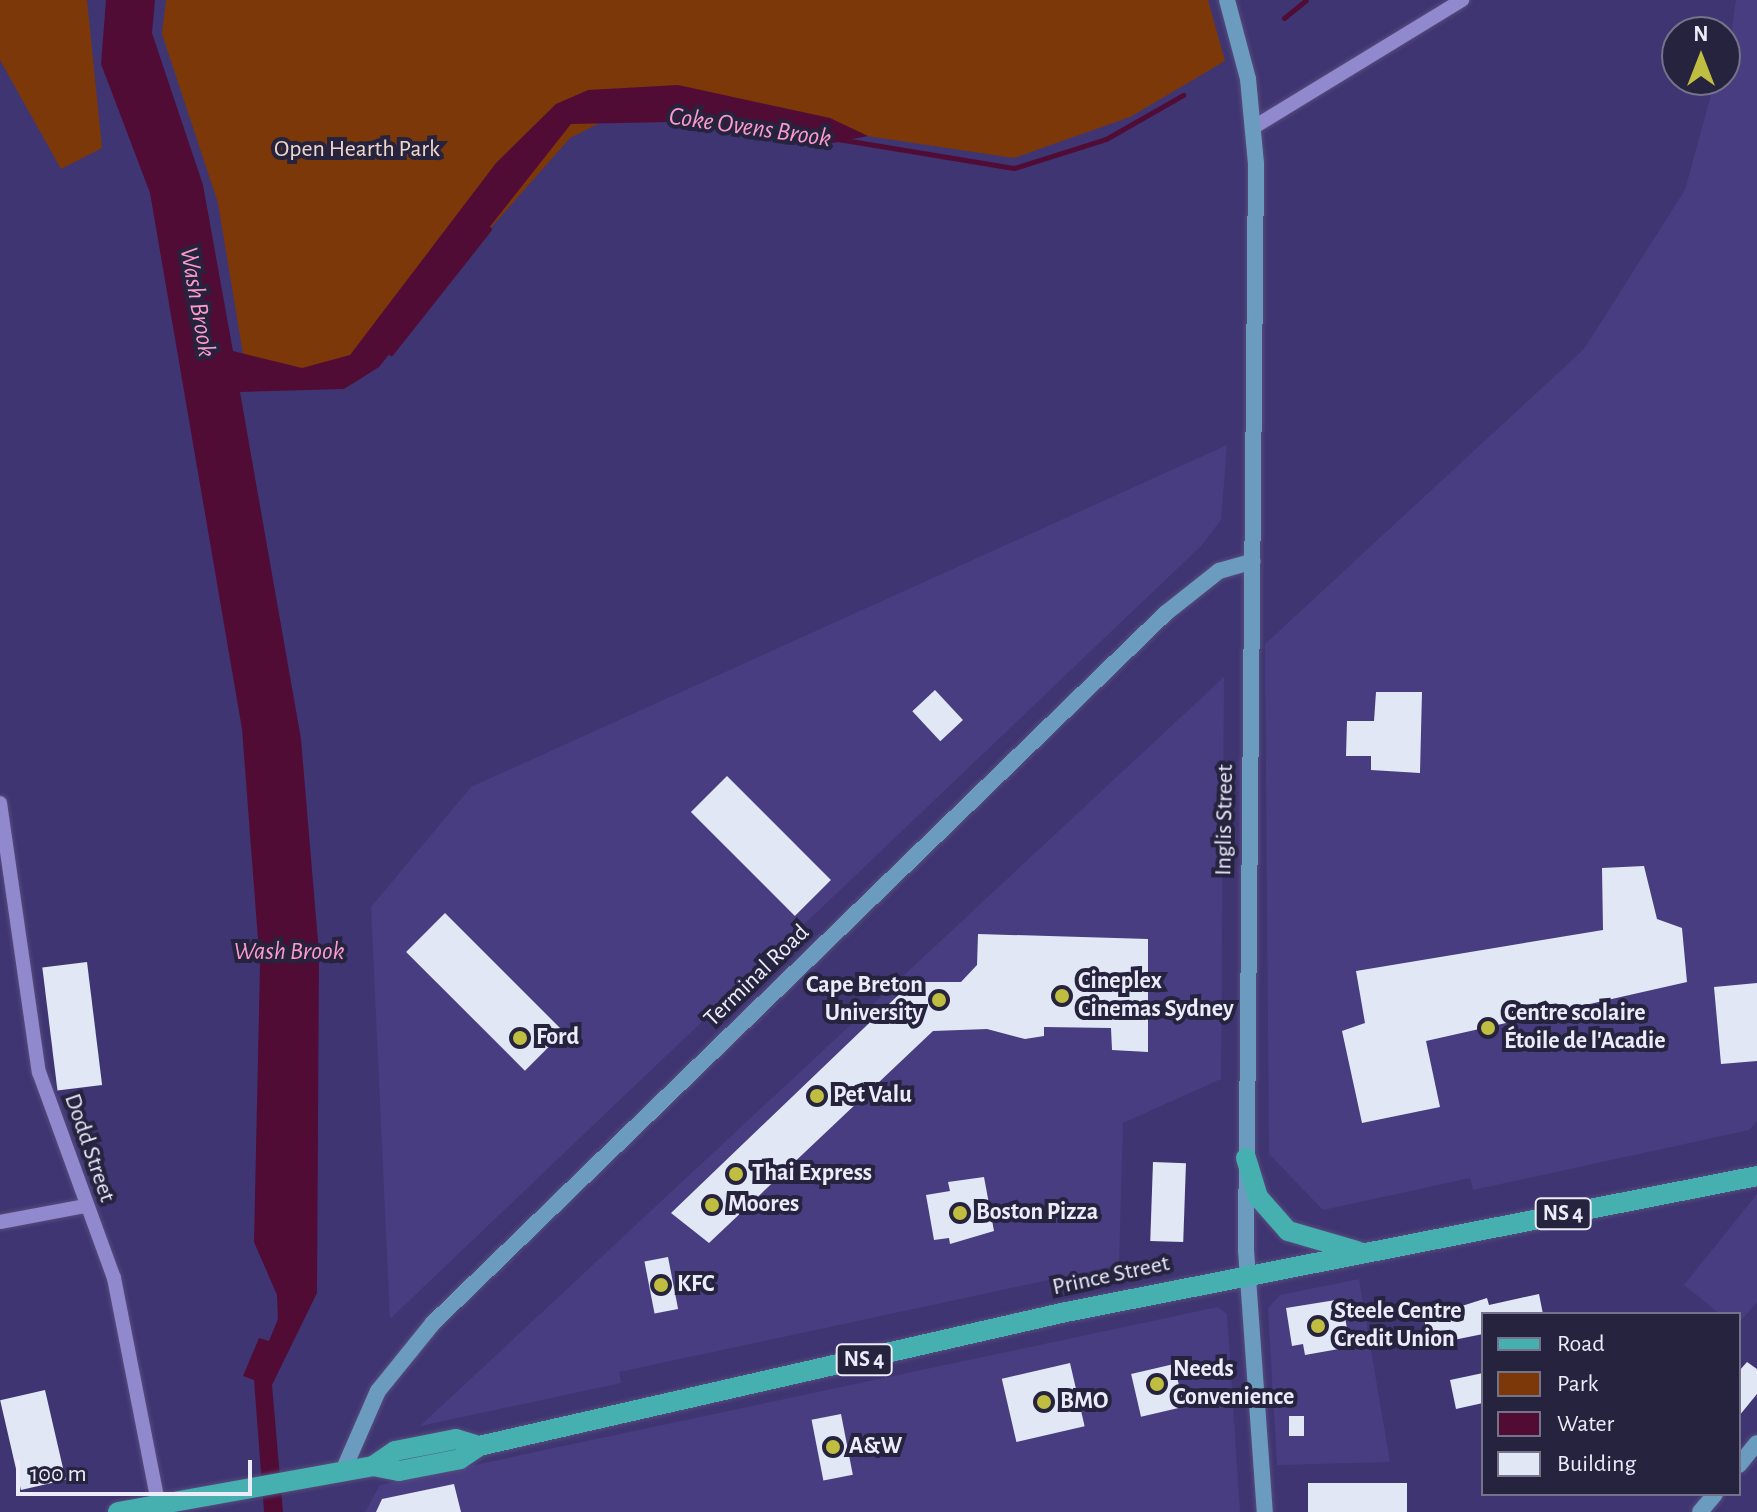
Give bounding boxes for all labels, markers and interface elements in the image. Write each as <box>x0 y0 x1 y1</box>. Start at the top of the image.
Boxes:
north arrow <box>1661 16 1741 96</box>
text: N <box>1693 23 1709 45</box>
water label: Coke Ovens Brook <box>667 101 833 155</box>
park label: Open Hearth Park <box>274 136 440 164</box>
water label: Wash Brook <box>172 245 222 359</box>
street label: Inglis Street <box>1210 764 1240 876</box>
street label: Terminal Road <box>698 919 816 1033</box>
water label: Wash Brook <box>233 936 345 968</box>
place label: Cineplex Cinemas Sydney <box>1078 968 1234 1024</box>
place label: Cape Breton University <box>806 972 923 1028</box>
marker: Cineplex Cinemas Sydney <box>1053 987 1071 1005</box>
marker: Cape Breton University <box>930 991 948 1009</box>
place label: Centre scolaire Étoile de l'Acadie <box>1504 1000 1665 1056</box>
marker: Centre scolaire Étoile de l'Acadie <box>1479 1019 1497 1037</box>
place label: Ford <box>536 1024 579 1052</box>
marker: Ford <box>511 1029 529 1047</box>
place label: Pet Valu <box>833 1082 912 1110</box>
marker: Pet Valu <box>808 1087 826 1105</box>
street label: Dodd Street <box>57 1090 121 1206</box>
place label: Thai Express <box>752 1160 872 1188</box>
marker: Thai Express <box>727 1165 745 1183</box>
place label: Moores <box>728 1191 799 1219</box>
marker: Moores <box>703 1196 721 1214</box>
road number: NS 4 <box>1533 1196 1593 1232</box>
place label: Boston Pizza <box>976 1199 1098 1227</box>
marker: Boston Pizza <box>951 1204 969 1222</box>
street label: Prince Street <box>1050 1250 1172 1302</box>
place label: KFC <box>677 1271 714 1299</box>
marker: KFC <box>652 1276 670 1294</box>
place label: Steele Centre Credit Union <box>1334 1298 1462 1354</box>
legend <box>1481 1312 1741 1496</box>
marker: Steele Centre Credit Union <box>1309 1317 1327 1335</box>
text: Road <box>1557 1332 1605 1356</box>
road number: NS 4 <box>834 1342 894 1378</box>
place label: Needs Convenience <box>1173 1356 1294 1412</box>
text: Park <box>1557 1372 1598 1396</box>
marker: Needs Convenience <box>1148 1375 1166 1393</box>
place label: BMO <box>1060 1388 1108 1416</box>
marker: BMO <box>1035 1393 1053 1411</box>
text: Water <box>1557 1412 1614 1436</box>
place label: A&W <box>849 1433 902 1461</box>
marker: A&W <box>824 1438 842 1456</box>
scale bar <box>20 1444 256 1494</box>
text: Building <box>1557 1452 1636 1476</box>
text: 100 m <box>30 1462 87 1486</box>

